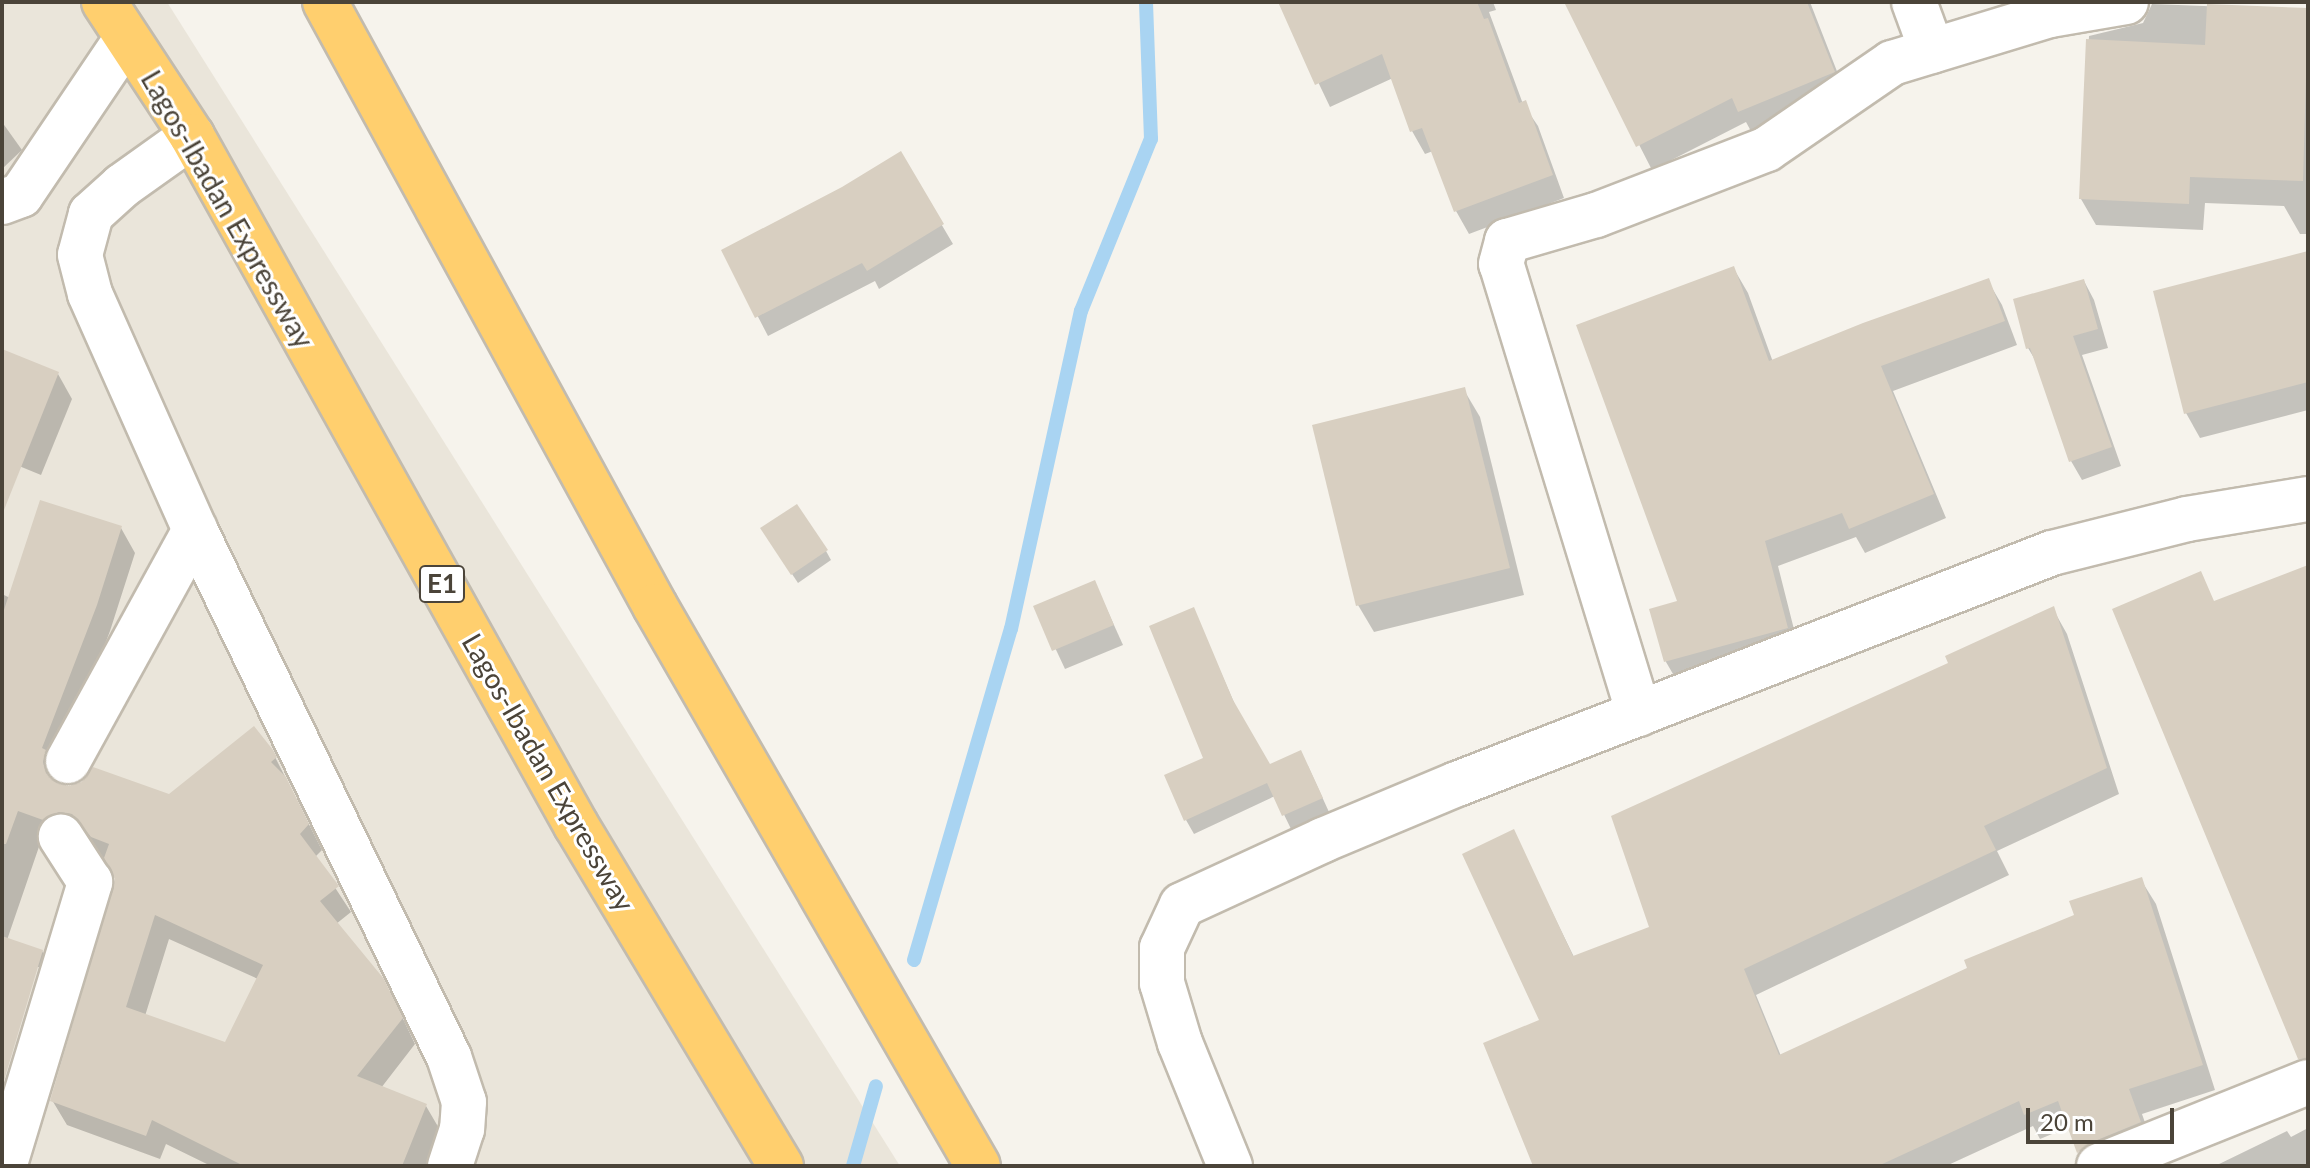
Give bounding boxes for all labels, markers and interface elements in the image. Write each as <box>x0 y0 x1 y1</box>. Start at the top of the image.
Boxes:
street label: Lagos-Ibadan Expressway <box>135 64 321 354</box>
road number: E1 <box>418 562 466 606</box>
street label: Lagos-Ibadan Expressway <box>456 627 642 917</box>
scale bar <box>2030 1092 2178 1142</box>
text: 20 m <box>2040 1107 2094 1136</box>

